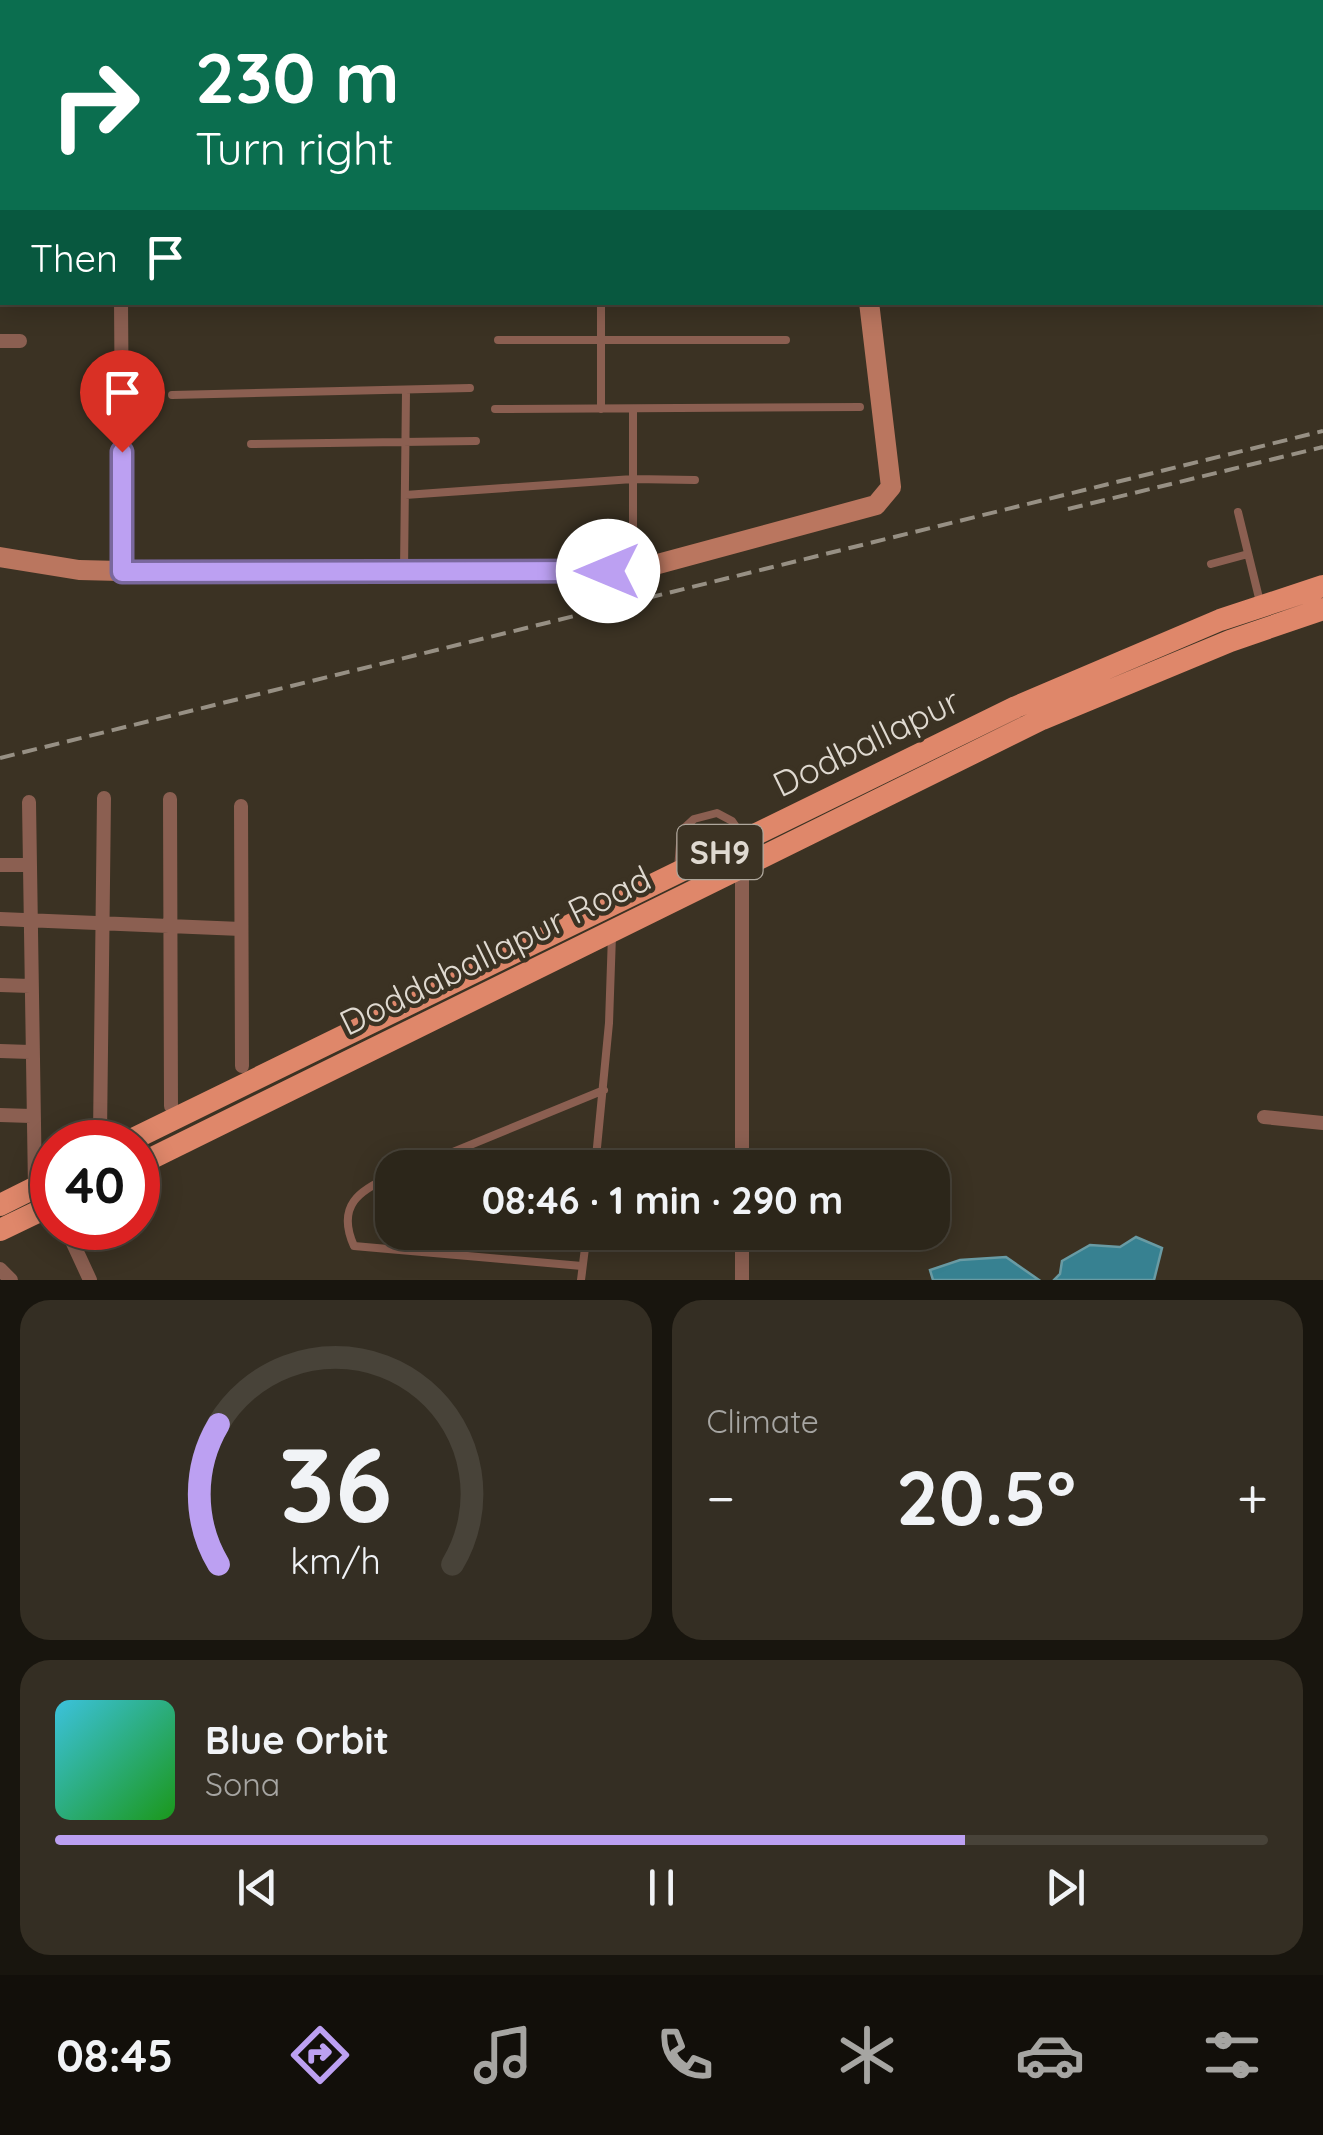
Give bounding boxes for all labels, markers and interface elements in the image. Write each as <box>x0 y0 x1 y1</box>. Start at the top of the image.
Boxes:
text: 230 m <box>195 33 400 121</box>
icon: right <box>30 40 160 170</box>
text: Turn right <box>195 120 394 176</box>
icon: arrive <box>138 230 193 285</box>
text: Then <box>30 234 118 282</box>
pin <box>80 350 165 453</box>
icon: arrive <box>95 365 150 420</box>
position arrow <box>556 519 660 623</box>
street label: Dodballapur <box>766 678 966 806</box>
road number: SH9 <box>678 825 762 879</box>
street label: Doddaballapur Road <box>332 855 658 1045</box>
speed limit sign: 40 <box>30 1120 160 1250</box>
text: 08:46 · 1 min · 290 m <box>482 1176 843 1224</box>
text: Climate <box>707 1401 819 1441</box>
text: 36 <box>279 1418 392 1548</box>
text: 20.5° <box>896 1450 1076 1544</box>
text: − <box>707 1463 735 1532</box>
text: + <box>1237 1463 1268 1532</box>
text: km/h <box>290 1538 381 1583</box>
text: Blue Orbit <box>205 1716 389 1764</box>
text: Sona <box>205 1764 280 1804</box>
icon: previous <box>230 1860 285 1915</box>
icon: pause <box>634 1860 689 1915</box>
icon: next <box>1038 1860 1093 1915</box>
icon: directions <box>285 2020 355 2090</box>
icon: music <box>468 2020 538 2090</box>
icon: phone <box>650 2020 720 2090</box>
icon: climate <box>832 2020 902 2090</box>
icon: car <box>1015 2020 1085 2090</box>
icon: filters <box>1197 2020 1267 2090</box>
text: 08:45 <box>56 2027 173 2083</box>

